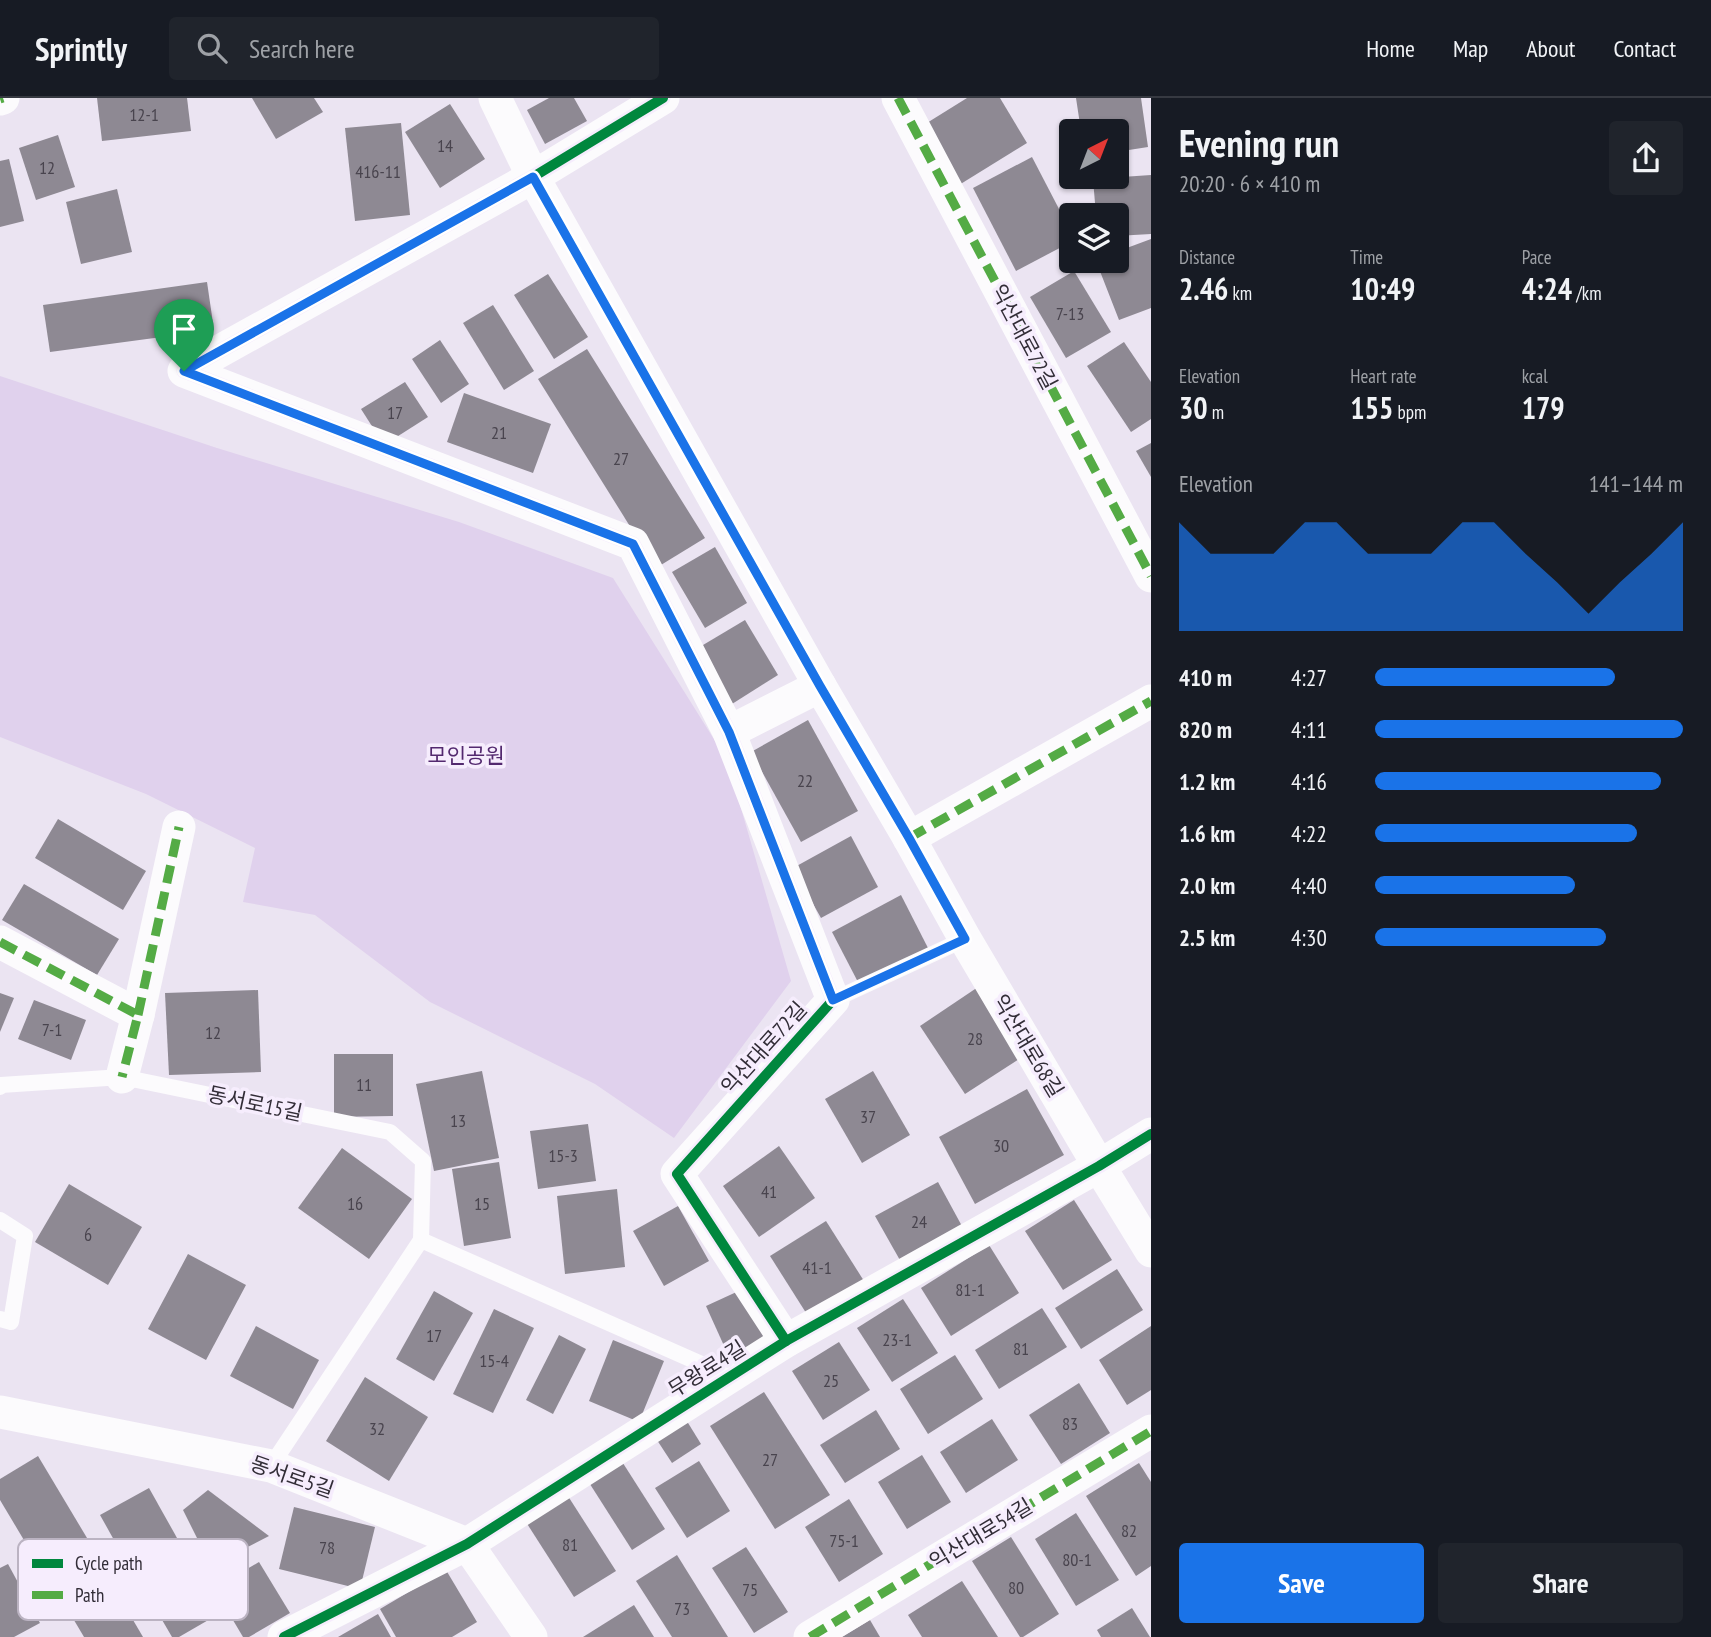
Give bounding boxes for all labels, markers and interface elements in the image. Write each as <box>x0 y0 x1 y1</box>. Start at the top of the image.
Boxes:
search box <box>169 17 659 80</box>
text: Sprintly <box>35 27 127 70</box>
icon: search <box>193 29 231 67</box>
text: Search here <box>249 32 355 65</box>
text: Home <box>1366 33 1415 64</box>
text: Map <box>1453 33 1488 64</box>
text: About <box>1526 33 1575 64</box>
text: Contact <box>1613 33 1676 64</box>
house number: 12-1 <box>129 103 159 126</box>
text: Evening run <box>1179 118 1339 167</box>
north arrow <box>1059 119 1129 189</box>
map controls <box>1059 119 1129 273</box>
button: share <box>1609 121 1683 195</box>
house number: 14 <box>437 134 453 157</box>
house number: 12 <box>39 156 55 179</box>
house number: 416-11 <box>355 160 401 183</box>
text: 20:20 · 6 × 410 m <box>1179 169 1320 198</box>
button: layers <box>1059 203 1129 273</box>
text: Distance <box>1179 245 1235 269</box>
text: Time <box>1350 245 1383 269</box>
text: Pace <box>1522 245 1552 269</box>
text: 2.46 <box>1179 269 1228 308</box>
text: 10:49 <box>1350 269 1415 308</box>
text: 4:24 <box>1522 269 1572 308</box>
street label: 익산대로72길 <box>985 279 1063 394</box>
text: km <box>1228 281 1252 305</box>
text: /km <box>1572 281 1602 305</box>
pin <box>154 299 214 371</box>
house number: 7-13 <box>1056 302 1084 325</box>
icon: arrive <box>165 310 203 348</box>
text: Elevation <box>1179 364 1240 388</box>
text: Heart rate <box>1350 364 1417 388</box>
text: kcal <box>1522 364 1548 388</box>
text: 30 <box>1179 388 1208 427</box>
text: 155 <box>1350 388 1393 427</box>
text: 179 <box>1522 388 1565 427</box>
text: m <box>1208 400 1224 424</box>
text: bpm <box>1393 400 1426 424</box>
house number: 17 <box>387 401 403 424</box>
house number: 21 <box>491 421 507 444</box>
house number: 27 <box>613 447 629 470</box>
text: Elevation <box>1179 469 1253 498</box>
text: 141–144 m <box>1589 469 1683 498</box>
text: 410 m <box>1179 663 1232 692</box>
text: 4:27 <box>1291 663 1327 692</box>
text: 820 m <box>1179 715 1232 744</box>
text: 4:11 <box>1291 715 1327 744</box>
park label: 모인공원 <box>427 742 505 769</box>
text: 1.2 km <box>1179 767 1235 796</box>
text: 4:16 <box>1291 767 1327 796</box>
house number: 22 <box>797 769 813 792</box>
text: 1.6 km <box>1179 819 1235 848</box>
text: 4:22 <box>1291 819 1327 848</box>
text: 2.0 km <box>1179 871 1235 900</box>
text: 4:40 <box>1291 871 1327 900</box>
text: 2.5 km <box>1179 923 1235 952</box>
text: 4:30 <box>1291 923 1327 952</box>
street label: 익산대로68길 <box>987 989 1070 1102</box>
street label: 익산대로72길 <box>715 996 812 1100</box>
house number: 7-1 <box>42 1018 62 1041</box>
house number: 12 <box>205 1021 221 1044</box>
house number: 28 <box>967 1027 983 1050</box>
house number: 11 <box>356 1073 372 1096</box>
street label: 동서로15길 <box>205 1080 305 1127</box>
house number: 37 <box>860 1105 876 1128</box>
house number: 13 <box>450 1109 466 1132</box>
house number: 30 <box>993 1134 1009 1157</box>
house number: 15-3 <box>548 1144 578 1167</box>
house number: 41 <box>761 1180 777 1203</box>
house number: 16 <box>347 1192 363 1215</box>
house number: 15 <box>474 1192 490 1215</box>
house number: 24 <box>911 1210 927 1233</box>
house number: 6 <box>84 1223 92 1246</box>
house number: 41-1 <box>802 1256 832 1279</box>
house number: 81-1 <box>955 1278 985 1301</box>
house number: 17 <box>426 1324 442 1347</box>
house number: 23-1 <box>882 1328 912 1351</box>
street label: 무왕로4길 <box>663 1334 751 1403</box>
house number: 81 <box>1013 1337 1029 1360</box>
house number: 15-4 <box>479 1349 509 1372</box>
house number: 25 <box>823 1369 839 1392</box>
house number: 83 <box>1062 1412 1078 1435</box>
house number: 32 <box>369 1417 385 1440</box>
house number: 27 <box>762 1448 778 1471</box>
street label: 동서로5길 <box>247 1450 338 1503</box>
street label: 익산대로54길 <box>924 1492 1037 1575</box>
house number: 82 <box>1121 1519 1137 1542</box>
house number: 75-1 <box>829 1529 859 1552</box>
house number: 81 <box>562 1533 578 1556</box>
house number: 78 <box>319 1536 335 1559</box>
legend <box>18 1539 248 1620</box>
button: Save <box>1179 1543 1424 1623</box>
button: Share <box>1438 1543 1683 1623</box>
house number: 80-1 <box>1062 1548 1092 1571</box>
text: Cycle path <box>75 1551 143 1575</box>
house number: 80 <box>1008 1576 1024 1599</box>
house number: 75 <box>742 1578 758 1601</box>
text: Path <box>75 1583 104 1607</box>
house number: 73 <box>674 1597 690 1620</box>

